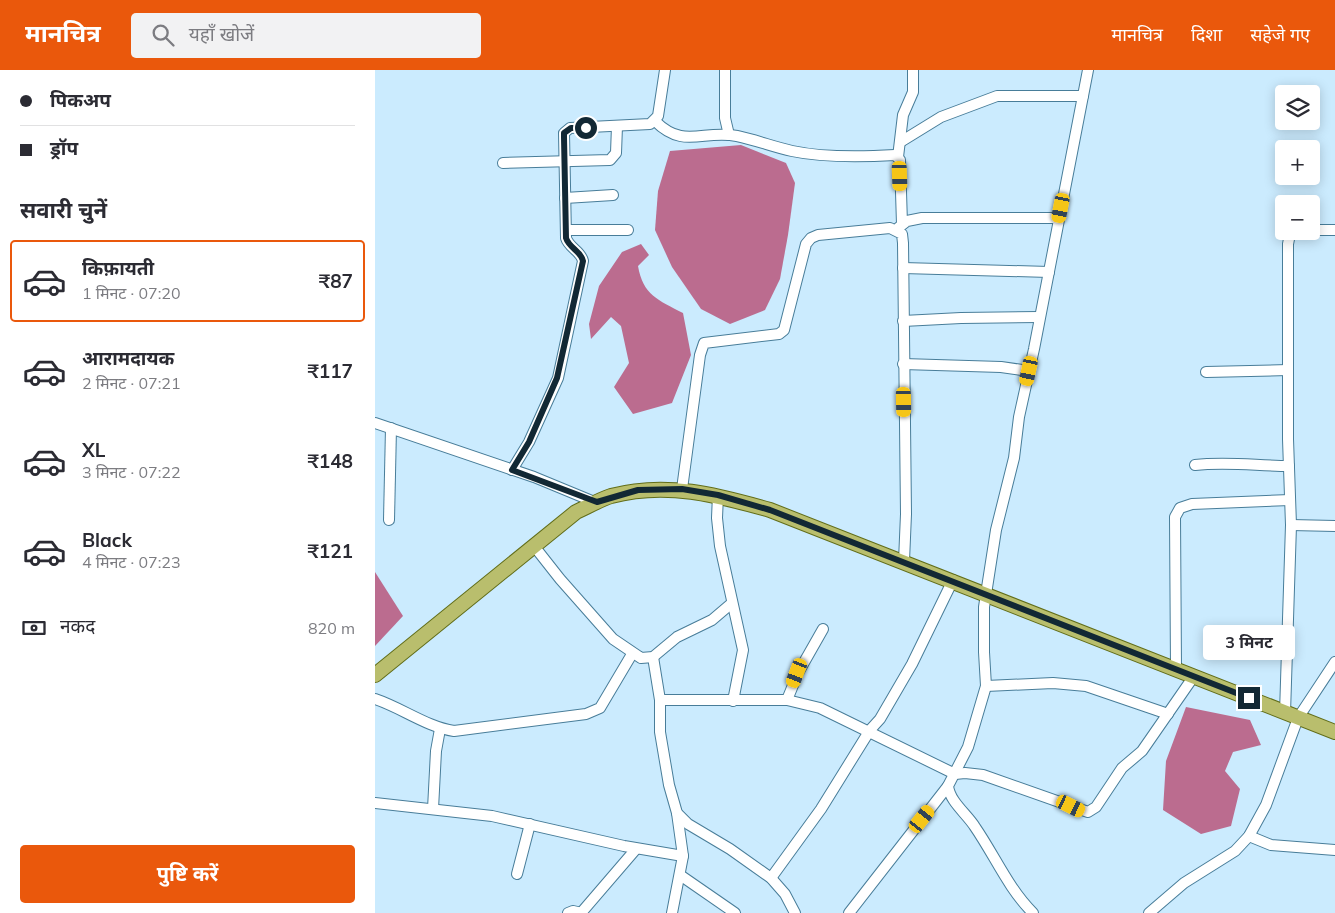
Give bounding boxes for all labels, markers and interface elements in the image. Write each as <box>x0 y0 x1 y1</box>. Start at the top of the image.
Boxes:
search box <box>131 13 481 58</box>
text: मानचित्र <box>25 18 101 48</box>
icon: search <box>149 21 177 49</box>
text: यहाँ खोजें <box>189 22 254 46</box>
text: मानचित्र <box>1112 23 1163 46</box>
text: दिशा <box>1191 23 1222 46</box>
text: सहेजे गए <box>1250 23 1310 46</box>
map controls <box>1275 85 1320 240</box>
button: layers <box>1275 85 1320 130</box>
text: पिकअप <box>50 88 111 112</box>
route start <box>575 117 597 139</box>
text: ड्रॉप <box>50 136 78 160</box>
button: + <box>1275 140 1320 185</box>
car <box>891 161 908 191</box>
car <box>1050 192 1071 224</box>
button: − <box>1275 195 1320 240</box>
text: सवारी चुनें <box>20 196 107 224</box>
text: किफ़ायती <box>82 256 154 280</box>
icon: car <box>22 259 67 304</box>
text: ₹87 <box>319 269 353 293</box>
text: 1 मिनट · 07:20 <box>82 283 181 303</box>
text: आरामदायक <box>82 346 174 370</box>
icon: car <box>22 349 67 394</box>
car <box>1018 355 1039 387</box>
text: ₹117 <box>307 359 353 383</box>
text: 2 मिनट · 07:21 <box>82 373 181 393</box>
car <box>896 387 911 417</box>
text: XL <box>82 438 105 462</box>
icon: car <box>22 439 67 484</box>
text: ₹148 <box>307 449 353 473</box>
text: 3 मिनट · 07:22 <box>82 462 181 482</box>
text: Black <box>82 528 132 552</box>
icon: car <box>22 529 67 574</box>
text: ₹121 <box>307 539 353 563</box>
text: 4 मिनट · 07:23 <box>82 552 181 572</box>
icon: cash <box>20 614 48 642</box>
text: नकद <box>60 614 95 638</box>
text: 820 m <box>308 618 355 638</box>
callout: 3 मिनट <box>1203 626 1295 660</box>
text: 3 मिनट <box>1225 632 1273 652</box>
car <box>784 656 809 690</box>
route end <box>1238 687 1260 709</box>
car <box>1054 793 1087 819</box>
car <box>906 803 937 835</box>
button: पुष्टि करें <box>20 845 355 903</box>

